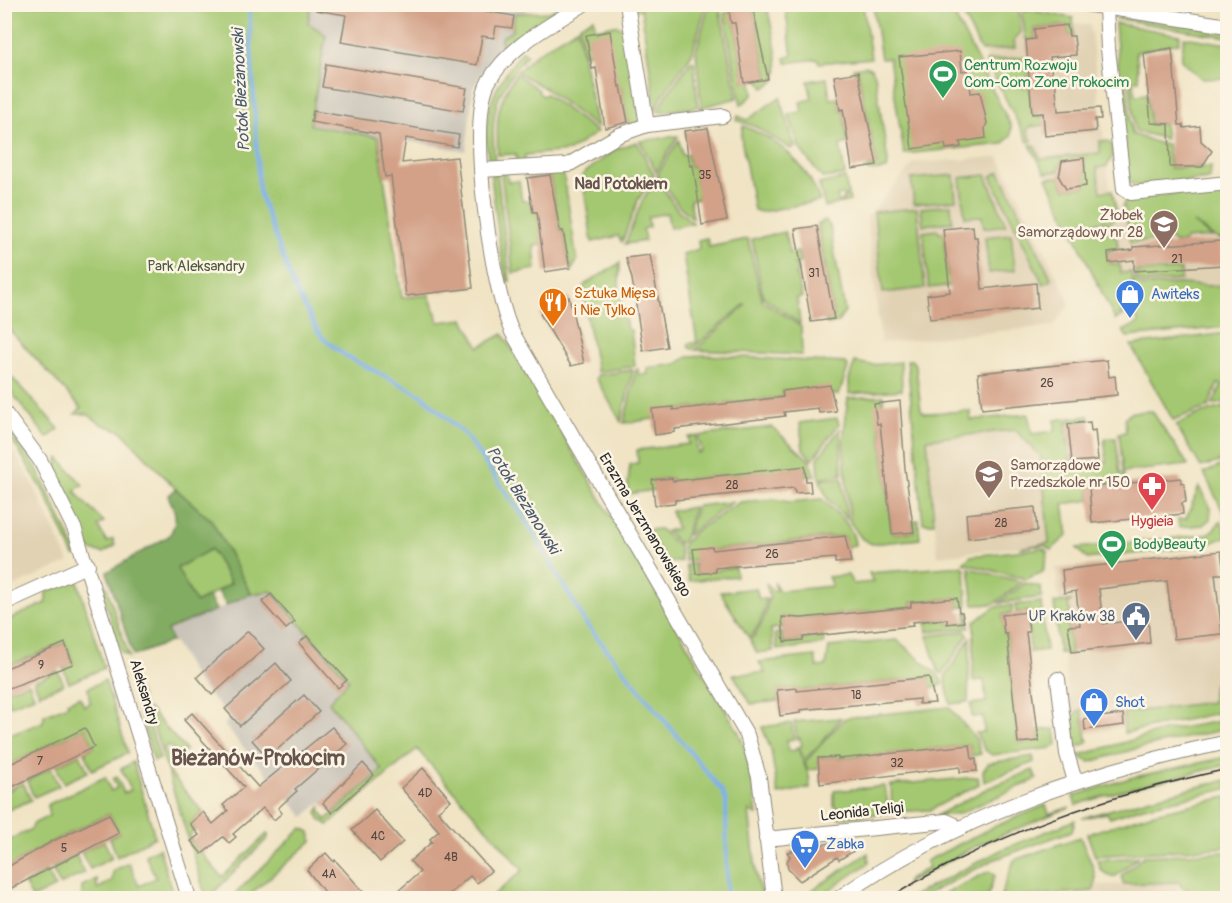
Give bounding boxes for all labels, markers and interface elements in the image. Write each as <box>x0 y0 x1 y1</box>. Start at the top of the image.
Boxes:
water label: Potok Bieżanowski <box>228 26 254 152</box>
place label: Centrum Rozwoju Com-Com Zone Prokocim <box>964 56 1129 92</box>
sports icon: Centrum Rozwoju Com-Com Zone Prokocim <box>927 58 959 100</box>
house number: 35 <box>698 168 712 183</box>
district label: Nad Potokiem <box>574 174 668 194</box>
place label: Żłobek Samorządowy nr 28 <box>1017 206 1144 242</box>
school or university icon: Żłobek Samorządowy nr 28 <box>1148 208 1180 250</box>
house number: 21 <box>1171 252 1183 267</box>
park label: Park Aleksandry <box>147 257 245 276</box>
house number: 31 <box>808 266 820 281</box>
shop icon: Awiteks <box>1114 278 1146 320</box>
place label: Sztuka Mięsa i Nie Tylko <box>574 284 656 320</box>
place label: Awiteks <box>1151 285 1200 304</box>
restaurant icon: Sztuka Mięsa i Nie Tylko <box>537 286 569 328</box>
house number: 26 <box>1040 376 1054 391</box>
water label: Potok Bieżanowski <box>482 443 565 559</box>
street label: Erazma Jerzmanowskiego <box>594 450 696 600</box>
place label: Samorządowe Przedszkole nr 150 <box>1010 456 1130 492</box>
school or university icon: Samorządowe Przedszkole nr 150 <box>973 458 1005 500</box>
pharmacy icon: Hygieia <box>1136 470 1168 512</box>
house number: 28 <box>726 478 738 493</box>
place label: Hygieia <box>1130 512 1174 531</box>
house number: 28 <box>995 516 1007 531</box>
sports icon: BodyBeauty <box>1096 528 1128 570</box>
place label: BodyBeauty <box>1133 535 1206 554</box>
house number: 26 <box>765 547 779 562</box>
public building icon: UP Kraków 38 <box>1120 600 1152 642</box>
place label: UP Kraków 38 <box>1028 607 1115 626</box>
street label: Aleksandry <box>125 657 163 728</box>
house number: 9 <box>38 658 44 673</box>
shop icon: Shot <box>1078 686 1110 728</box>
house number: 18 <box>851 688 861 703</box>
place label: Shot <box>1115 693 1146 712</box>
district label: Bieżanów-Prokocim <box>171 745 345 772</box>
house number: 7 <box>37 754 44 769</box>
house number: 32 <box>890 756 904 771</box>
house number: 4D <box>418 786 433 801</box>
street label: Leonida Teligi <box>819 798 905 826</box>
supermarket icon: Żabka <box>789 828 821 870</box>
house number: 4C <box>371 829 385 844</box>
place label: Żabka <box>826 835 864 854</box>
house number: 5 <box>61 841 67 856</box>
house number: 4B <box>444 850 458 865</box>
house number: 4A <box>322 867 337 882</box>

